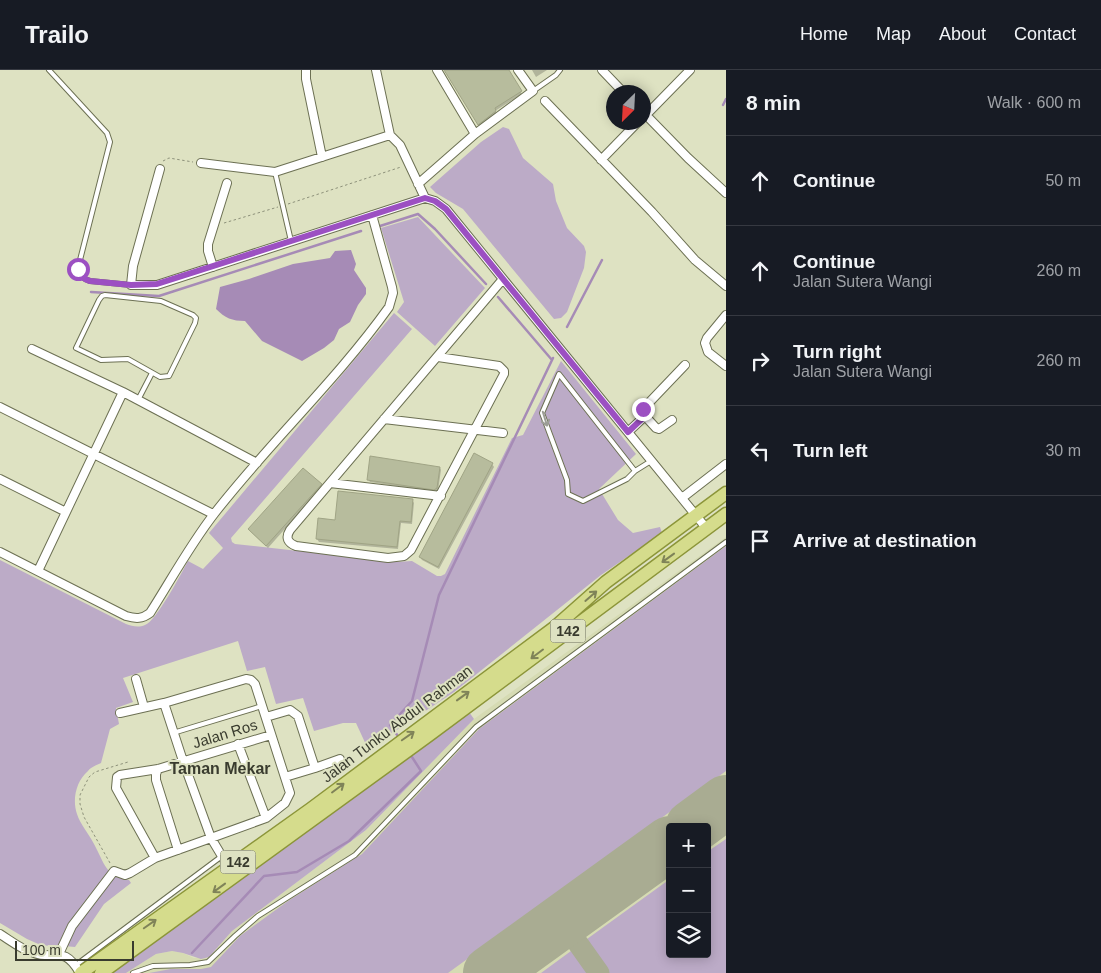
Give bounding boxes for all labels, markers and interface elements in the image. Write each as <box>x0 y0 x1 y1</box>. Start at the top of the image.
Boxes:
text: Trailo <box>25 21 89 48</box>
text: Home <box>800 24 848 44</box>
text: Map <box>876 24 911 44</box>
text: About <box>939 24 986 44</box>
text: Contact <box>1014 24 1076 44</box>
north arrow <box>606 85 651 130</box>
text: 8 min <box>746 91 801 114</box>
text: Walk · 600 m <box>987 94 1081 111</box>
icon: ahead <box>746 167 774 195</box>
text: Continue <box>793 170 875 191</box>
text: 50 m <box>1045 172 1081 189</box>
text: Continue <box>793 251 875 272</box>
icon: ahead <box>746 257 774 285</box>
route start <box>67 258 90 281</box>
text: 260 m <box>1037 262 1081 279</box>
text: Jalan Sutera Wangi <box>793 273 932 290</box>
text: Turn right <box>793 341 881 362</box>
icon: right <box>746 347 774 375</box>
text: 260 m <box>1037 352 1081 369</box>
text: Jalan Sutera Wangi <box>793 363 932 380</box>
route end <box>632 398 655 421</box>
one-way arrow <box>540 410 550 426</box>
icon: left <box>746 437 774 465</box>
text: Turn left <box>793 440 868 461</box>
text: 30 m <box>1045 442 1081 459</box>
icon: arrive <box>746 527 774 555</box>
text: Arrive at destination <box>793 530 977 551</box>
one-way arrow <box>662 553 675 564</box>
one-way arrow <box>584 590 597 602</box>
road number: 142 <box>550 620 586 642</box>
one-way arrow <box>531 649 544 660</box>
street label: Jalan Tunku Abdul Rahman <box>318 662 475 786</box>
one-way arrow <box>456 691 470 701</box>
street label: Jalan Ros <box>190 716 259 751</box>
one-way arrow <box>401 731 415 741</box>
district label: Taman Mekar <box>169 760 271 777</box>
one-way arrow <box>331 783 344 794</box>
map controls <box>666 823 711 958</box>
button: + <box>666 823 711 868</box>
road number: 142 <box>220 850 256 874</box>
button: − <box>666 868 711 913</box>
one-way arrow <box>213 883 227 893</box>
button: layers <box>666 913 711 958</box>
one-way arrow <box>143 919 156 930</box>
scale bar <box>15 938 134 961</box>
text: 100 m <box>22 942 61 958</box>

